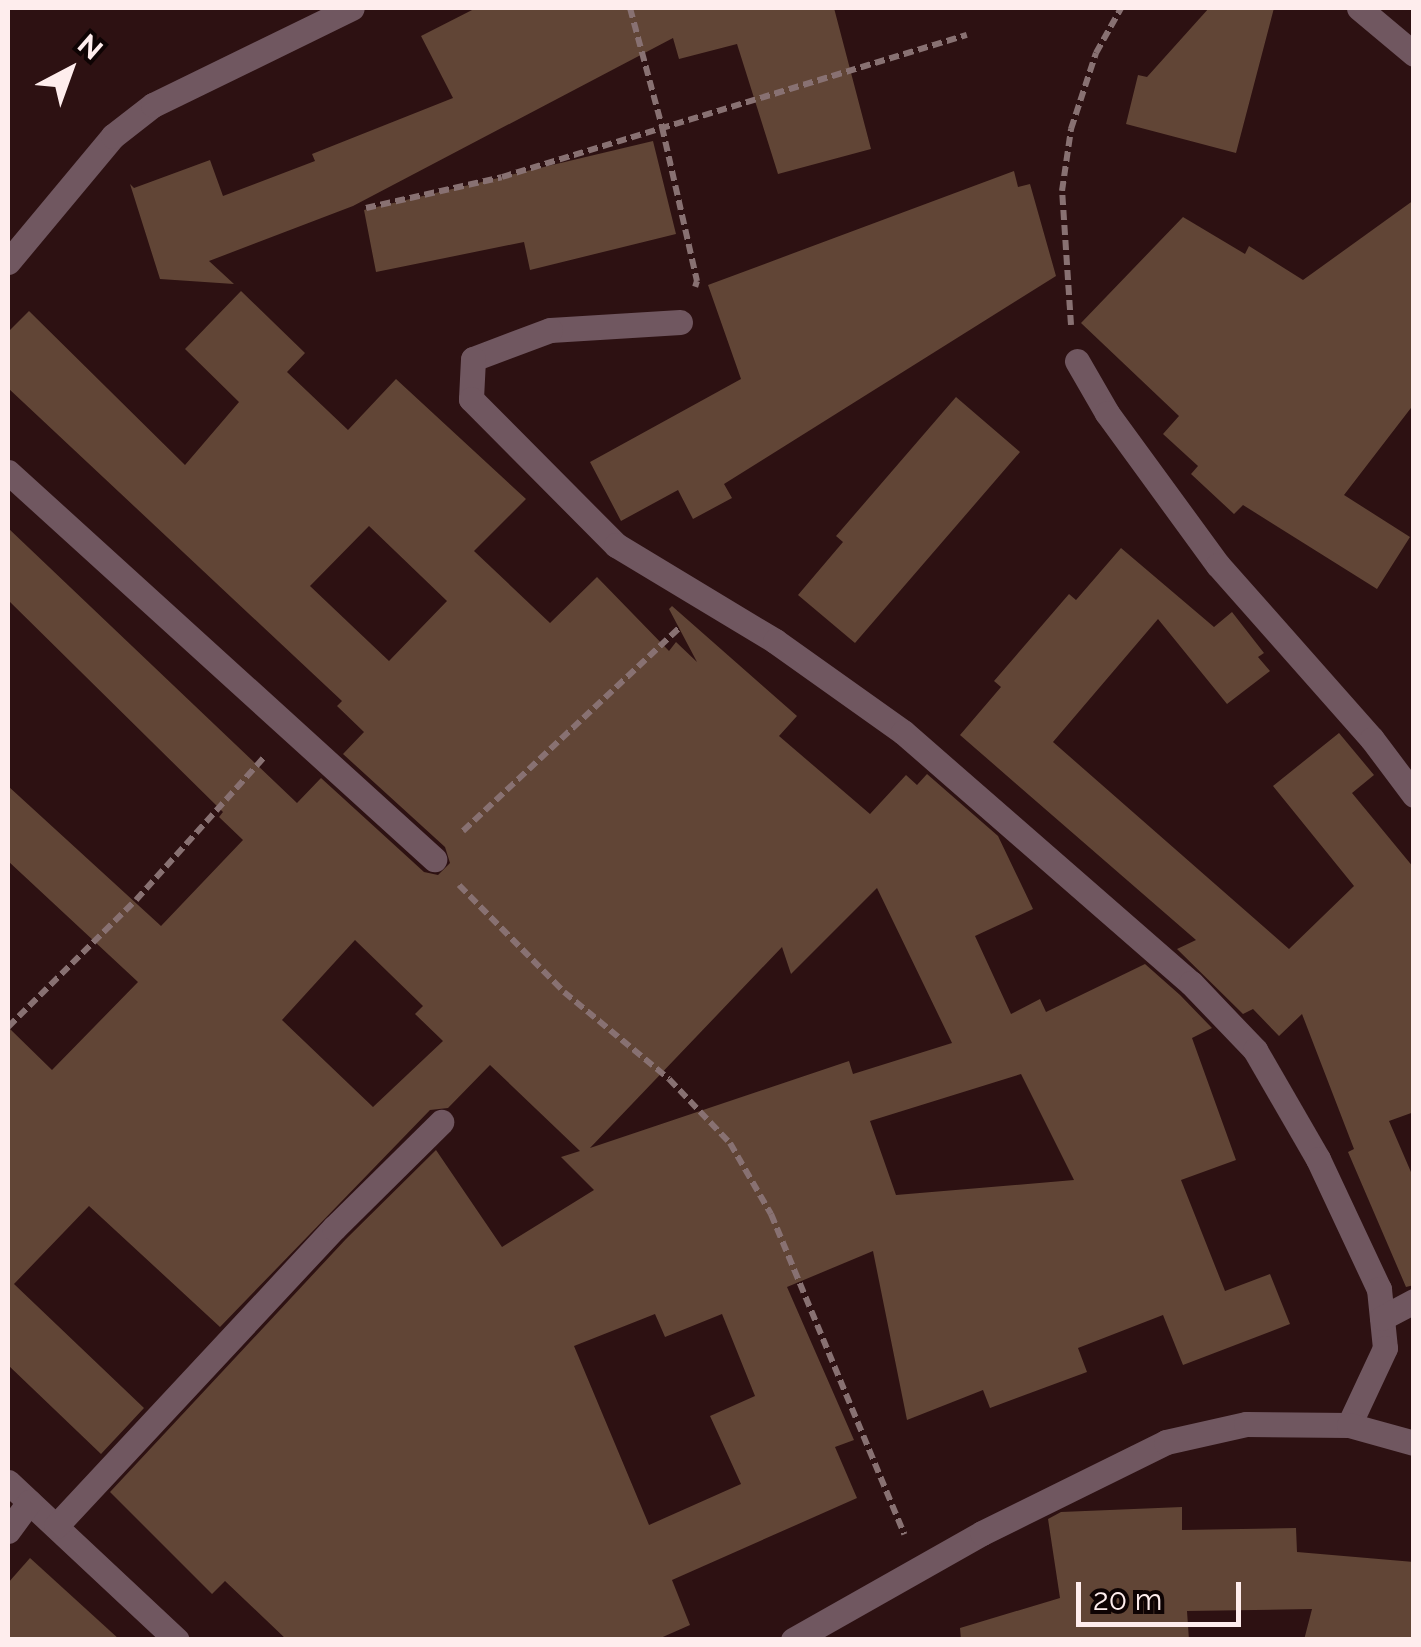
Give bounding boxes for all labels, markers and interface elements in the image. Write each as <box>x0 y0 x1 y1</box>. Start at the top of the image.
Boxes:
north arrow <box>20 20 120 120</box>
text: N <box>71 28 109 66</box>
scale bar <box>1081 1562 1246 1624</box>
text: 20 m <box>1093 1582 1162 1617</box>

